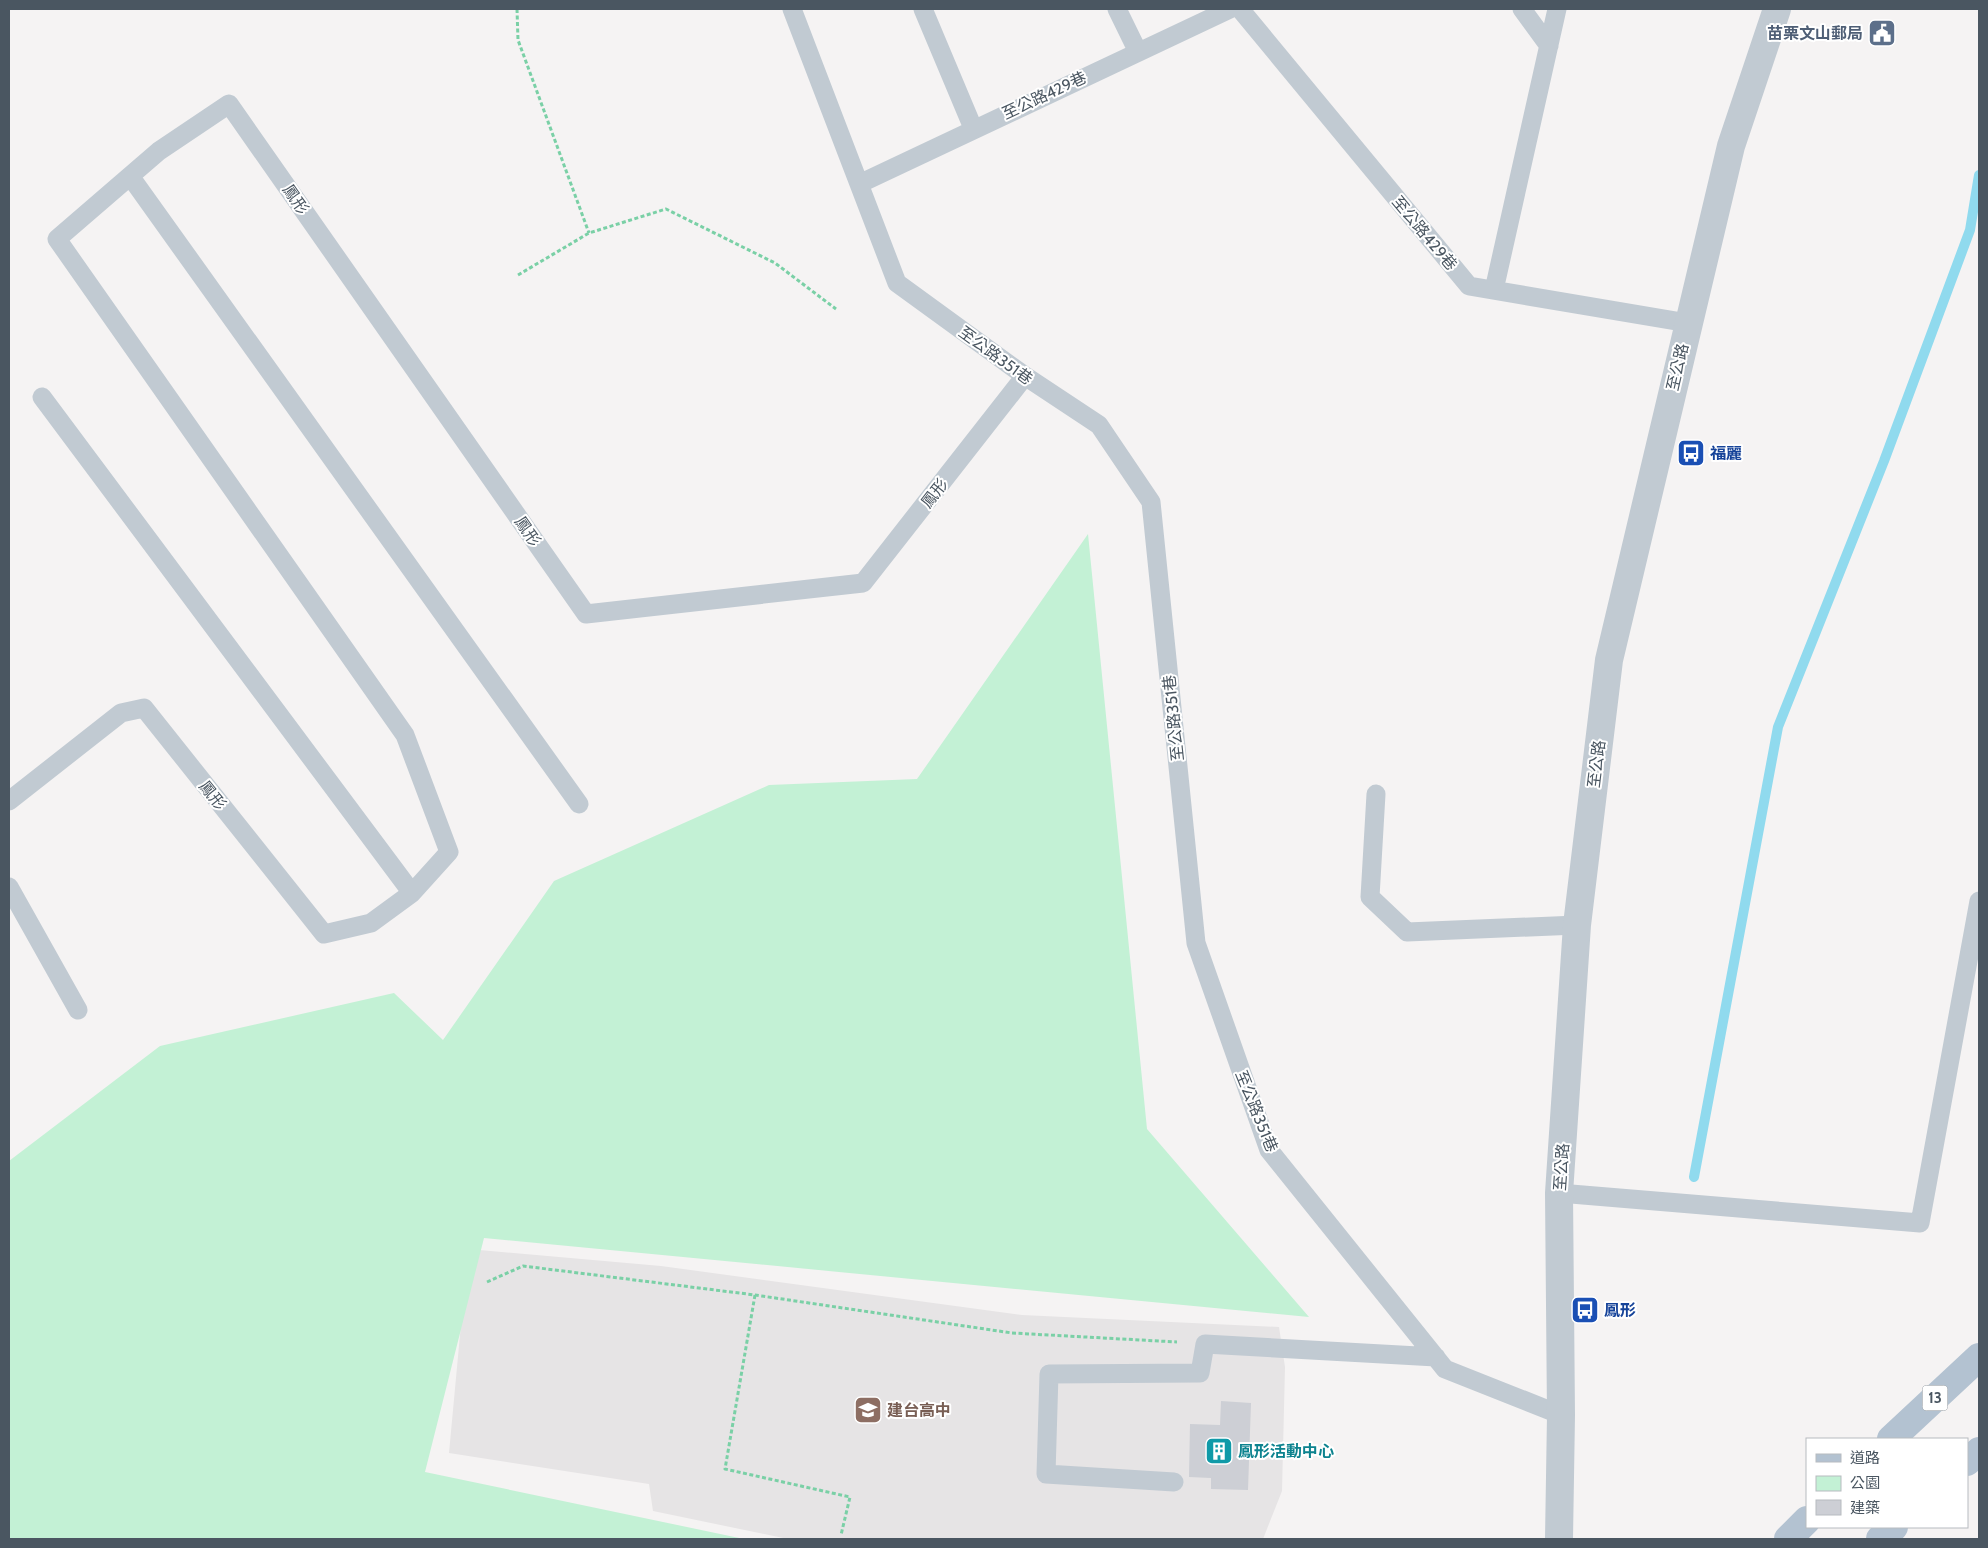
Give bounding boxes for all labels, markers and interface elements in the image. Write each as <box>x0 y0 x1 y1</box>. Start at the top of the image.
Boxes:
public building icon: 苗栗文山郵局 <box>1867 18 1897 48</box>
place label: 苗栗文山郵局 <box>1767 24 1863 43</box>
street label: 至公路429巷 <box>999 68 1089 123</box>
street label: 鳳形 <box>279 181 313 218</box>
street label: 至公路429巷 <box>1388 192 1461 274</box>
street label: 至公路351巷 <box>955 322 1036 389</box>
street label: 至公路 <box>1663 342 1692 393</box>
bus stop icon: 福麗 <box>1676 438 1706 468</box>
place label: 福麗 <box>1710 444 1742 463</box>
street label: 鳳形 <box>917 475 952 512</box>
street label: 鳳形 <box>511 513 545 550</box>
street label: 至公路351巷 <box>1160 674 1187 762</box>
street label: 至公路 <box>1584 739 1609 789</box>
street label: 鳳形 <box>195 777 230 814</box>
street label: 至公路351巷 <box>1232 1068 1282 1155</box>
street label: 至公路 <box>1550 1142 1573 1192</box>
bus stop icon: 鳳形 <box>1570 1295 1600 1325</box>
place label: 鳳形 <box>1604 1301 1636 1320</box>
road number: 13 <box>1922 1386 1948 1410</box>
school or university icon: 建台高中 <box>853 1395 883 1425</box>
place label: 建台高中 <box>887 1401 951 1420</box>
building icon: 鳳形活動中心 <box>1204 1436 1234 1466</box>
legend <box>1806 1438 1968 1528</box>
place label: 鳳形活動中心 <box>1238 1442 1334 1461</box>
text: 道路 <box>1850 1449 1880 1467</box>
text: 公園 <box>1850 1474 1880 1492</box>
text: 建築 <box>1850 1499 1880 1517</box>

